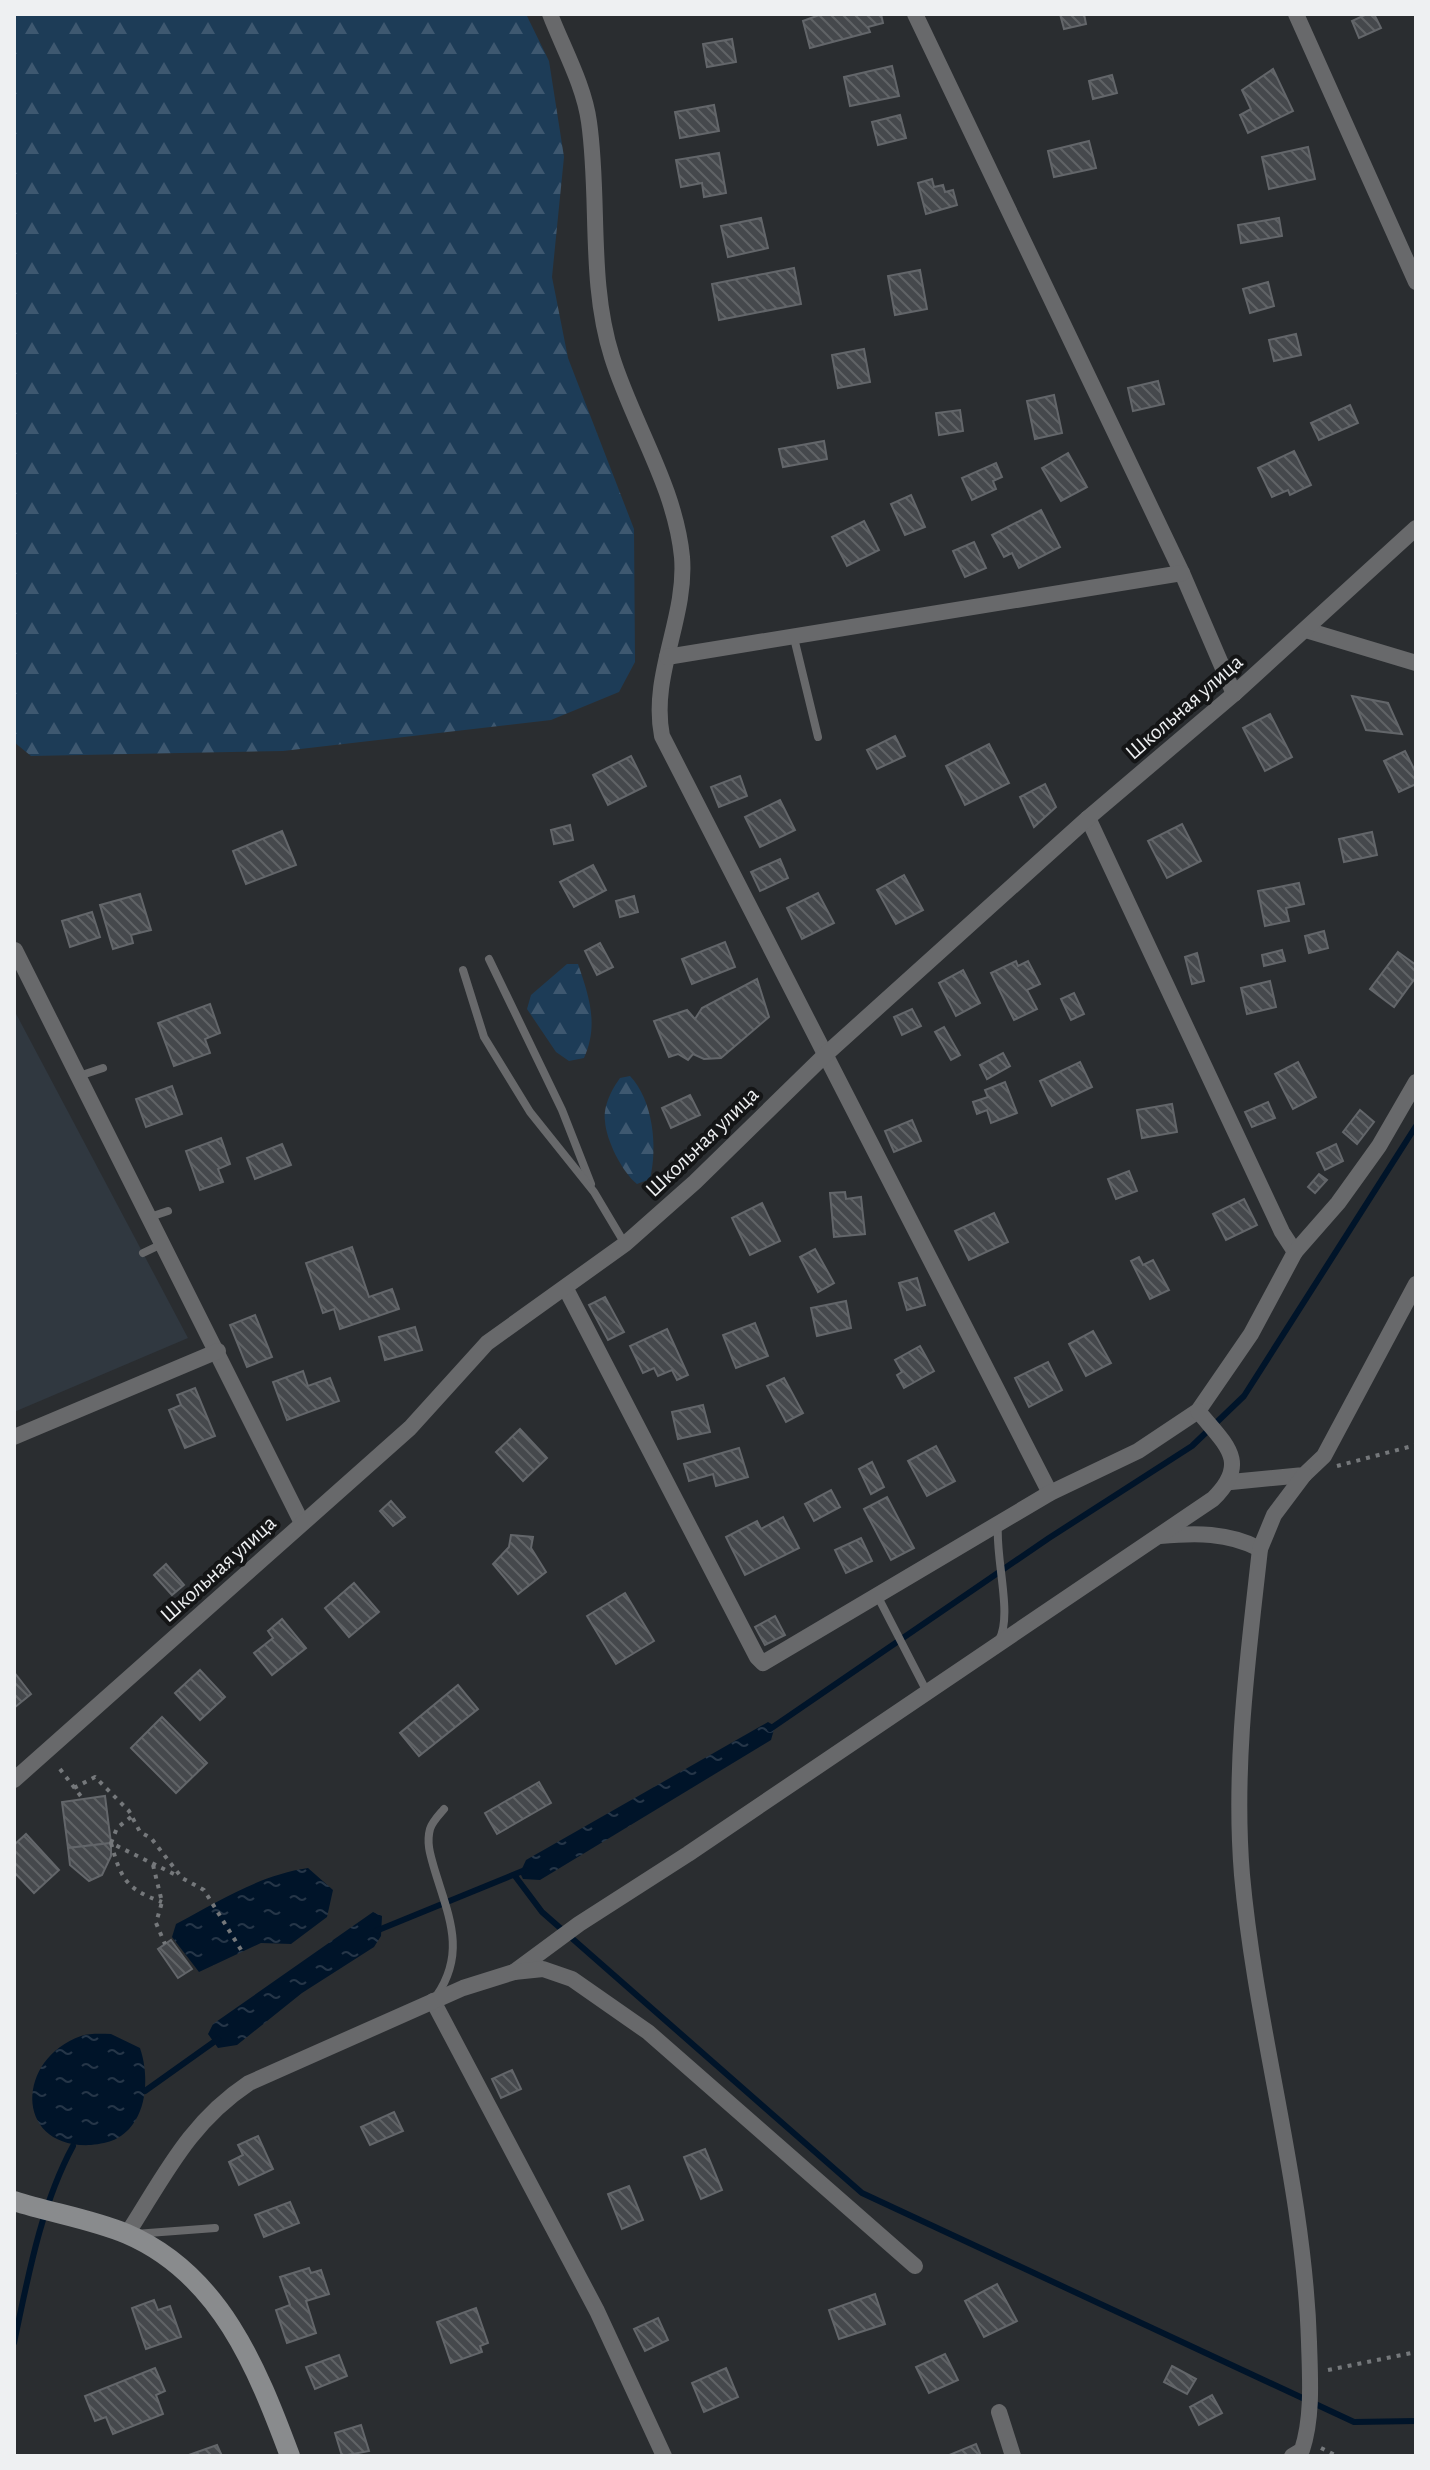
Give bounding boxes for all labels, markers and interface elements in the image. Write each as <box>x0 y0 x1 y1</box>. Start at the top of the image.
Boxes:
street label: Школьная улица <box>1121 650 1247 764</box>
street label: Школьная улица <box>641 1083 763 1201</box>
street label: Школьная улица <box>156 1511 280 1627</box>

